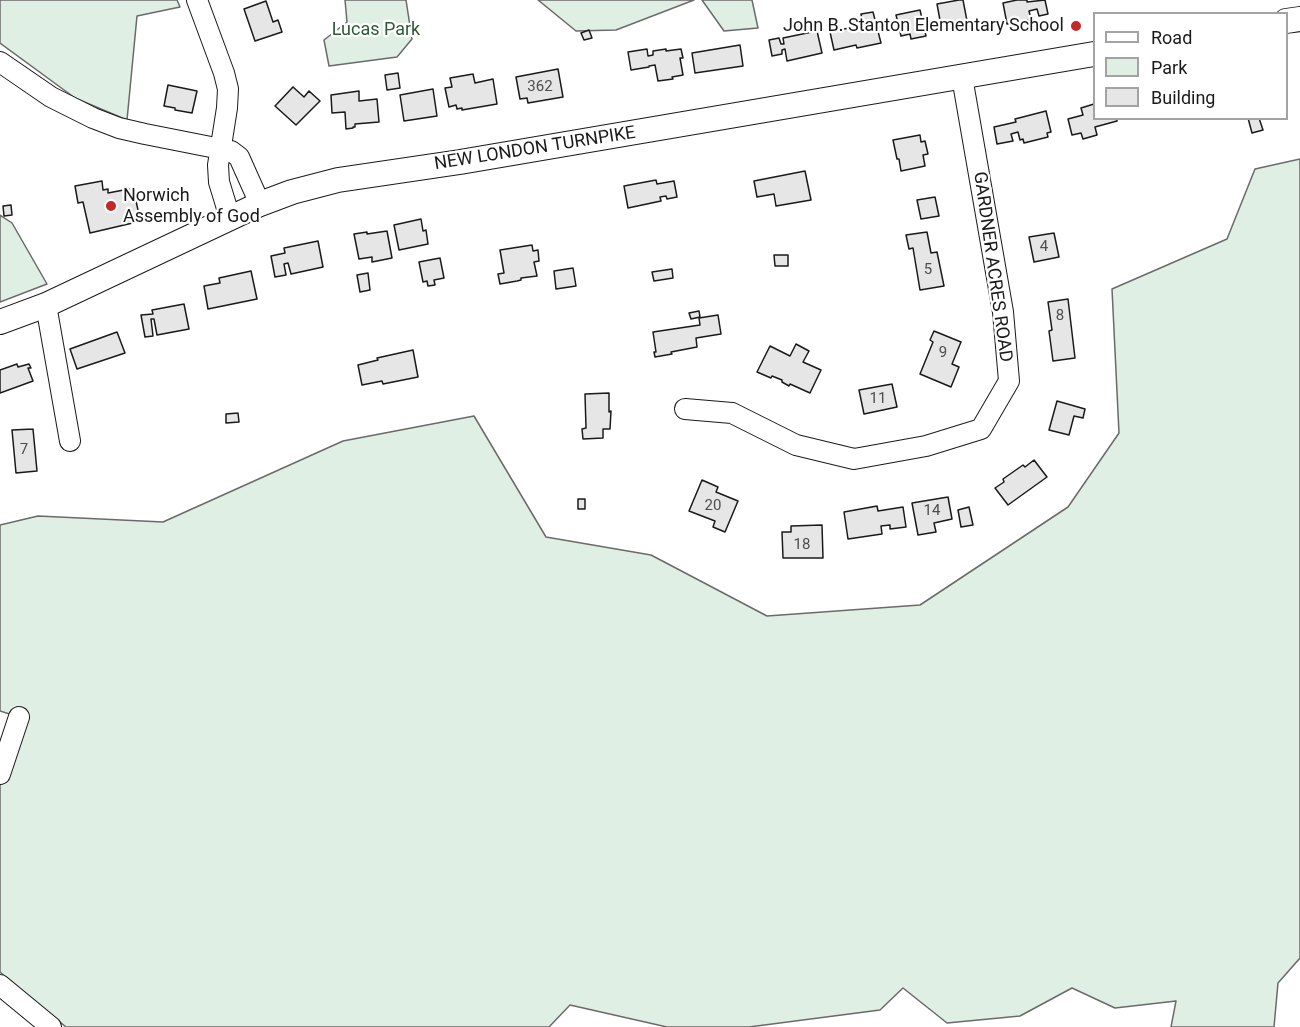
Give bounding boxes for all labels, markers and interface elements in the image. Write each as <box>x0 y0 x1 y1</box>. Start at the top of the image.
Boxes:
legend <box>1093 12 1288 120</box>
place label: John B. Stanton Elementary School <box>783 15 1064 37</box>
park label: Lucas Park <box>332 19 420 41</box>
marker: John B. Stanton Elementary School <box>1069 19 1083 33</box>
text: Road <box>1151 27 1192 48</box>
text: Park <box>1151 57 1187 78</box>
house number: 362 <box>527 78 553 96</box>
text: Building <box>1151 87 1215 108</box>
street label: NEW LONDON TURNPIKE <box>433 122 637 176</box>
street label: GARDNER ACRES ROAD <box>968 170 1016 364</box>
place label: Norwich Assembly of God <box>123 185 260 228</box>
marker: Norwich Assembly of God <box>104 199 118 213</box>
house number: 4 <box>1040 238 1048 256</box>
house number: 5 <box>924 261 932 279</box>
house number: 8 <box>1056 307 1064 325</box>
house number: 9 <box>939 344 947 362</box>
house number: 11 <box>870 390 886 408</box>
house number: 7 <box>20 441 28 459</box>
house number: 20 <box>705 497 721 515</box>
house number: 14 <box>924 502 940 520</box>
house number: 18 <box>794 536 810 554</box>

